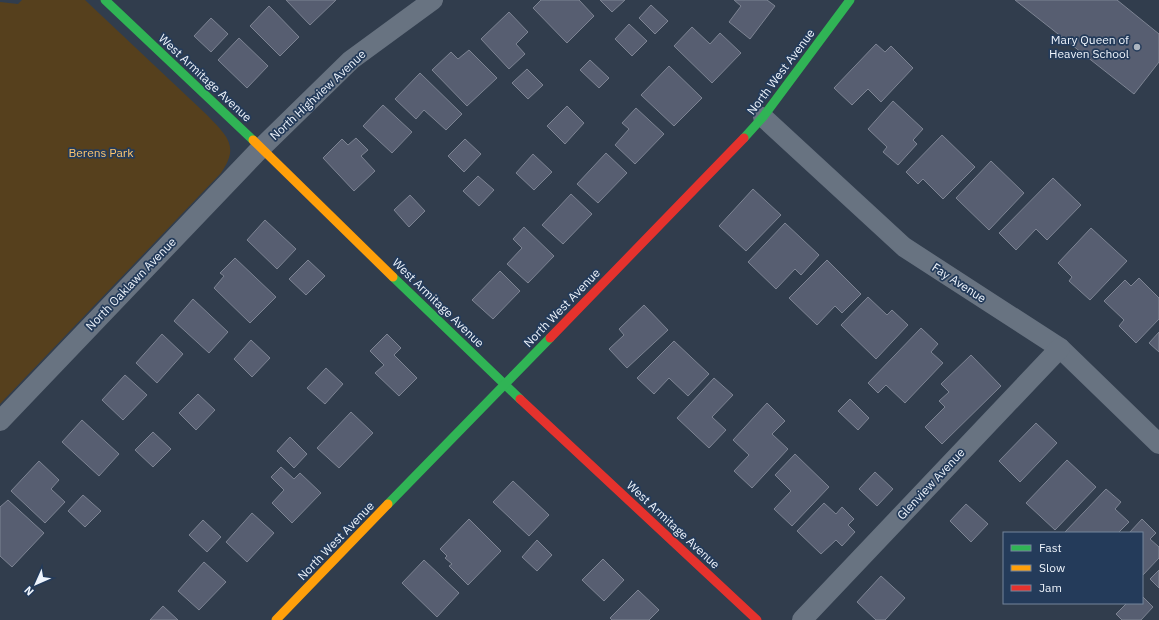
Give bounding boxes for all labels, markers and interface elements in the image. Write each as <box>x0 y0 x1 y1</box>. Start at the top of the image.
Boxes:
street label: North West Avenue <box>743 26 818 118</box>
street label: West Armitage Avenue <box>156 31 255 125</box>
place label: Mary Queen of Heaven School <box>1049 32 1129 61</box>
marker: Mary Queen of Heaven School <box>1132 42 1142 52</box>
street label: North Highview Avenue <box>267 46 369 143</box>
park label: Berens Park <box>68 145 134 160</box>
street label: North Oaklawn Avenue <box>82 234 179 333</box>
street label: West Armitage Avenue <box>389 255 488 351</box>
street label: Fay Avenue <box>929 260 989 306</box>
street label: North West Avenue <box>520 265 603 350</box>
street label: Glenview Avenue <box>894 444 968 523</box>
street label: West Armitage Avenue <box>624 478 723 572</box>
street label: North West Avenue <box>294 498 377 583</box>
legend <box>1003 532 1143 604</box>
text: Fast <box>1039 540 1062 555</box>
text: Slow <box>1039 560 1065 575</box>
north arrow <box>16 564 56 604</box>
text: Jam <box>1039 580 1062 595</box>
text: N <box>21 583 37 599</box>

